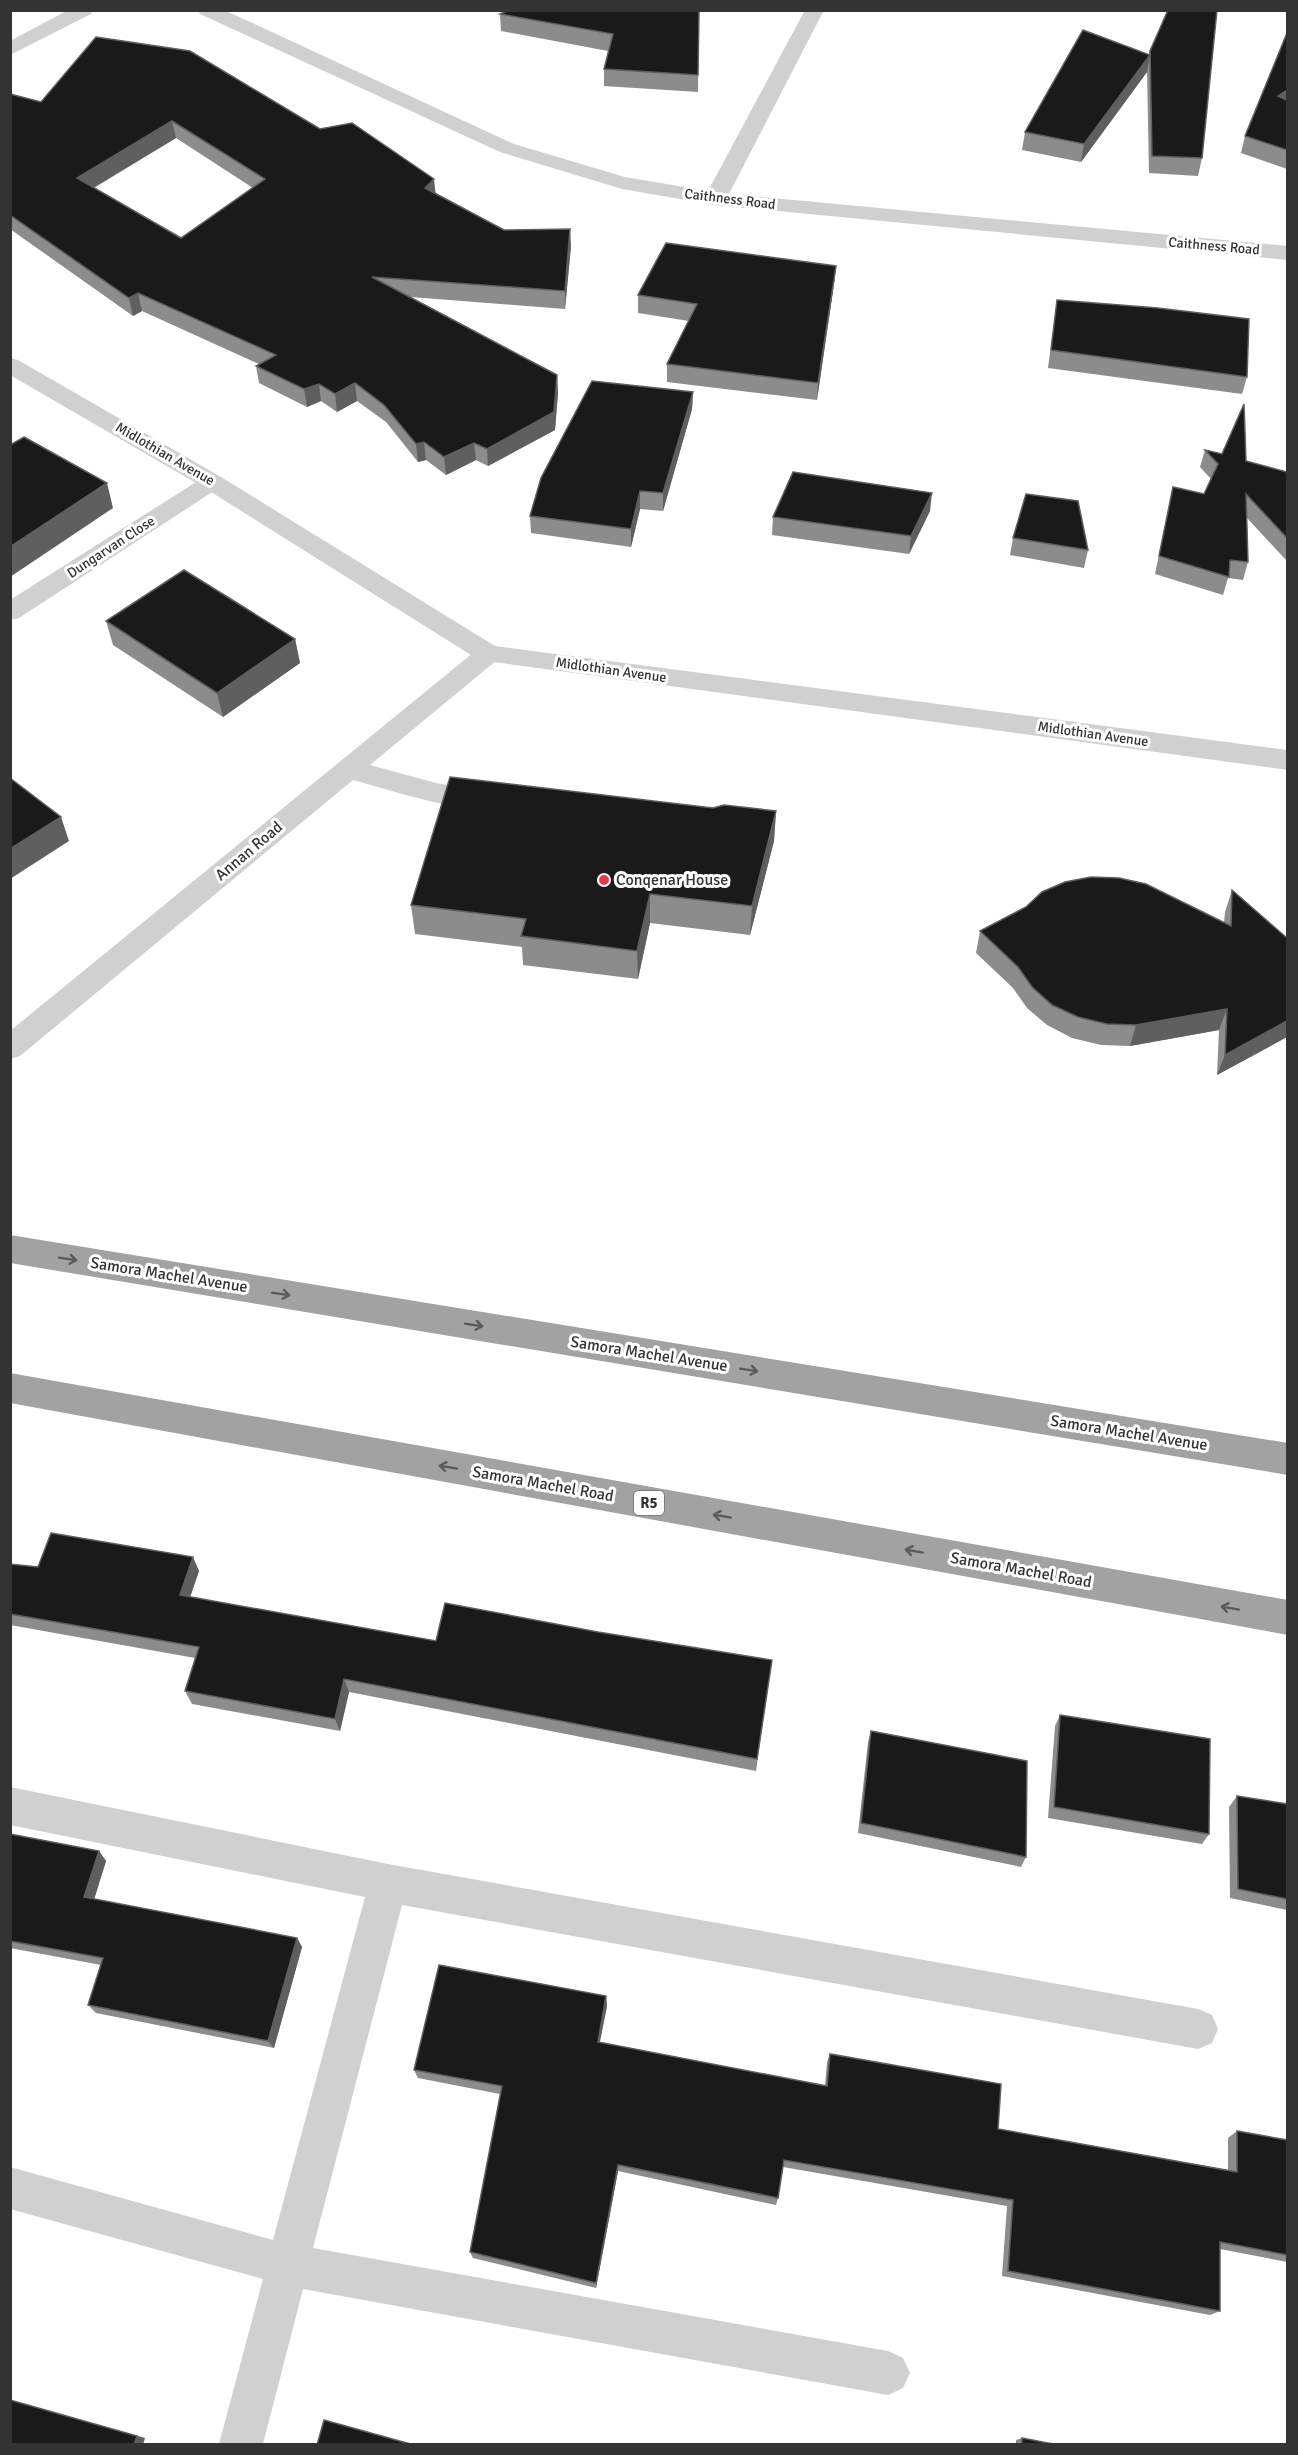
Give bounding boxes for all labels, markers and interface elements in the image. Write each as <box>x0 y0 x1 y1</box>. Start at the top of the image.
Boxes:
street label: Caithness Road <box>683 185 777 213</box>
street label: Caithness Road <box>1168 234 1260 258</box>
street label: Midlothian Avenue <box>112 419 218 489</box>
street label: Dungarvan Close <box>64 512 158 582</box>
street label: Midlothian Avenue <box>555 654 667 686</box>
street label: Midlothian Avenue <box>1037 718 1149 750</box>
street label: Annan Road <box>211 817 287 885</box>
place label: Conqenar House <box>616 870 728 890</box>
marker: Conqenar House <box>597 873 611 887</box>
street label: Samora Machel Avenue <box>89 1253 249 1297</box>
one-way arrow <box>58 1254 78 1265</box>
one-way arrow <box>271 1288 291 1299</box>
one-way arrow <box>463 1320 483 1331</box>
street label: Samora Machel Avenue <box>569 1332 729 1376</box>
one-way arrow <box>739 1365 759 1376</box>
street label: Samora Machel Avenue <box>1049 1411 1209 1455</box>
one-way arrow <box>438 1461 458 1472</box>
street label: Samora Machel Road <box>471 1462 615 1506</box>
road number: R5 <box>634 1491 664 1515</box>
one-way arrow <box>713 1510 732 1521</box>
one-way arrow <box>905 1545 924 1556</box>
street label: Samora Machel Road <box>949 1548 1093 1592</box>
one-way arrow <box>1221 1602 1240 1613</box>

